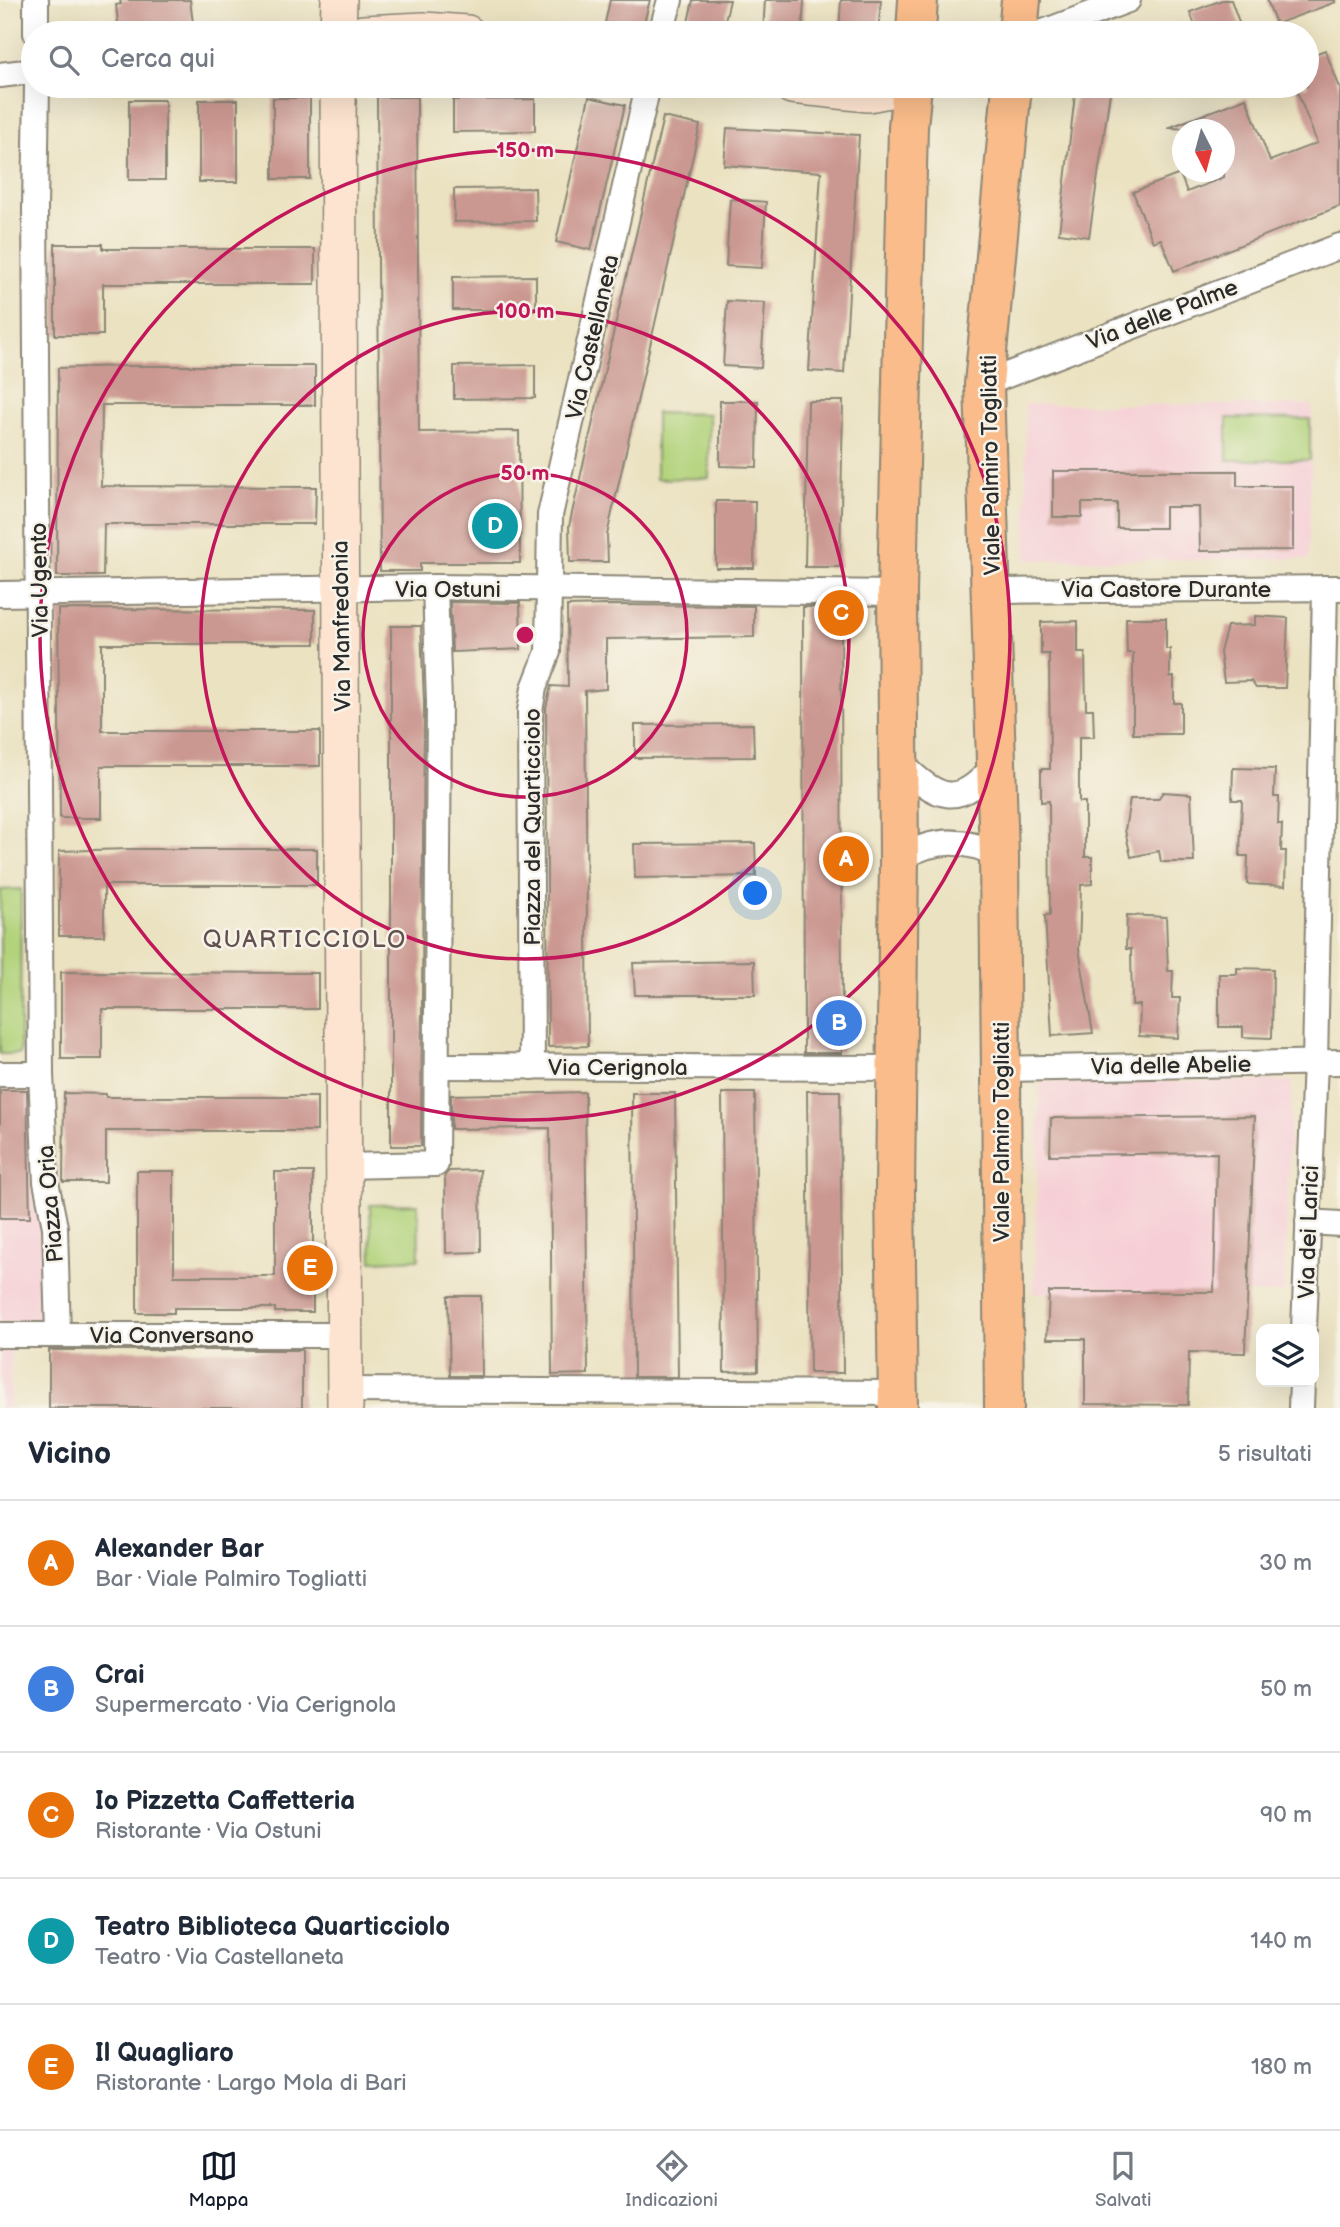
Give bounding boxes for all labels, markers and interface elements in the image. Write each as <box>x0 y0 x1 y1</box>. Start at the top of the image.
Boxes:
search box <box>21 21 1319 98</box>
icon: search <box>45 41 83 79</box>
text: Cerca qui <box>101 44 215 75</box>
north arrow <box>1172 119 1235 182</box>
text: 150 m <box>496 138 554 163</box>
street label: Via Castellaneta <box>560 252 626 423</box>
street label: Via delle Palme <box>1083 273 1242 357</box>
text: 100 m <box>496 299 554 324</box>
street label: Viale Palmiro Togliatti <box>975 354 1007 576</box>
text: 50 m <box>501 461 549 486</box>
pin: D <box>472 500 518 552</box>
street label: Via Ugento <box>25 522 55 638</box>
street label: Via Manfredonia <box>327 540 357 712</box>
street label: Via Ostuni <box>395 576 501 604</box>
street label: Via Castore Durante <box>1061 576 1271 604</box>
pin: C <box>818 587 864 639</box>
centre of rings <box>513 623 537 647</box>
street label: Piazza del Quarticciolo <box>519 708 547 946</box>
pin: A <box>823 833 869 885</box>
your location <box>738 876 772 910</box>
district label: QUARTICCIOLO <box>203 925 407 954</box>
pin: B <box>816 997 862 1049</box>
street label: Viale Palmiro Togliatti <box>988 1022 1016 1242</box>
street label: Via delle Abelie <box>1091 1051 1251 1081</box>
street label: Via Cerignola <box>548 1054 688 1082</box>
street label: Piazza Oria <box>32 1144 70 1264</box>
street label: Via dei Larici <box>1293 1165 1325 1300</box>
pin: E <box>287 1242 333 1294</box>
street label: Via Conversano <box>90 1322 254 1350</box>
map controls <box>1256 1324 1319 1387</box>
button: layers <box>1256 1324 1319 1387</box>
text: Vicino <box>28 1436 111 1472</box>
text: 5 risultati <box>1218 1440 1312 1468</box>
text: Alexander Bar <box>95 1534 264 1565</box>
text: A <box>44 1549 58 1577</box>
text: 30 m <box>1259 1549 1312 1577</box>
text: Bar · Viale Palmiro Togliatti <box>95 1565 367 1593</box>
text: Crai <box>95 1660 145 1691</box>
text: B <box>43 1675 59 1703</box>
text: 50 m <box>1260 1675 1312 1703</box>
text: Supermercato · Via Cerignola <box>95 1691 396 1719</box>
text: Io Pizzetta Caffetteria <box>95 1786 355 1817</box>
text: C <box>43 1801 59 1829</box>
text: 90 m <box>1260 1801 1312 1829</box>
text: Ristorante · Via Ostuni <box>95 1817 322 1845</box>
text: Teatro Biblioteca Quarticciolo <box>95 1912 450 1943</box>
text: D <box>43 1927 59 1955</box>
text: 140 m <box>1250 1927 1312 1955</box>
text: Teatro · Via Castellaneta <box>95 1943 344 1971</box>
text: Il Quagliaro <box>95 2038 234 2069</box>
text: E <box>44 2053 58 2081</box>
text: 180 m <box>1251 2053 1312 2081</box>
text: Ristorante · Largo Mola di Bari <box>95 2069 407 2097</box>
tab: Mappa <box>189 2147 249 2212</box>
tab: Indicazioni <box>626 2147 718 2212</box>
tab: Salvati <box>1095 2147 1151 2212</box>

